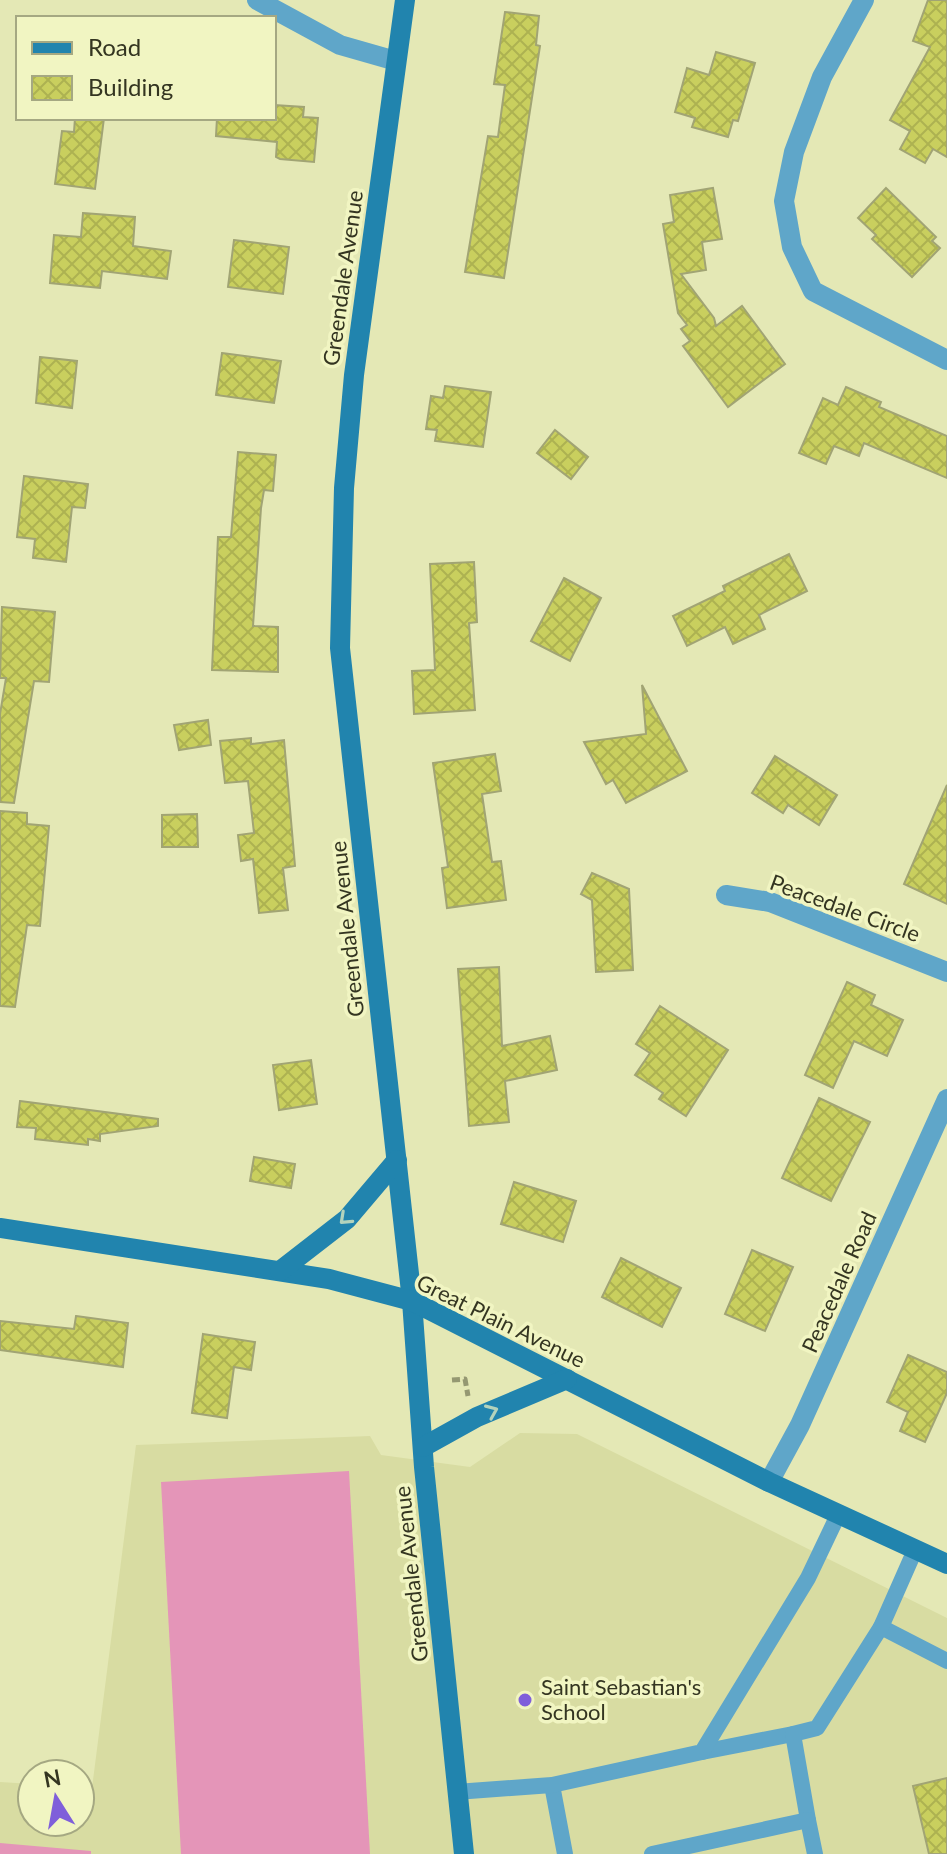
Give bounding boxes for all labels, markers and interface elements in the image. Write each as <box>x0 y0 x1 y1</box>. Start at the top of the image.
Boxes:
legend <box>16 16 276 120</box>
text: Road <box>88 32 141 61</box>
text: Building <box>88 72 173 101</box>
street label: Greendale Avenue <box>317 189 368 367</box>
street label: Greendale Avenue <box>324 840 369 1018</box>
street label: Peacedale Circle <box>766 868 924 947</box>
street label: Peacedale Road <box>795 1207 882 1357</box>
one-way arrow <box>340 1209 354 1224</box>
street label: Great Plain Avenue <box>413 1268 590 1373</box>
one-way arrow <box>484 1404 498 1420</box>
street label: Greendale Avenue <box>388 1485 433 1663</box>
place label: Saint Sebastian's School <box>541 1673 701 1725</box>
marker: Saint Sebastian's School <box>516 1691 534 1709</box>
north arrow <box>16 1758 96 1838</box>
text: N <box>41 1763 63 1793</box>

